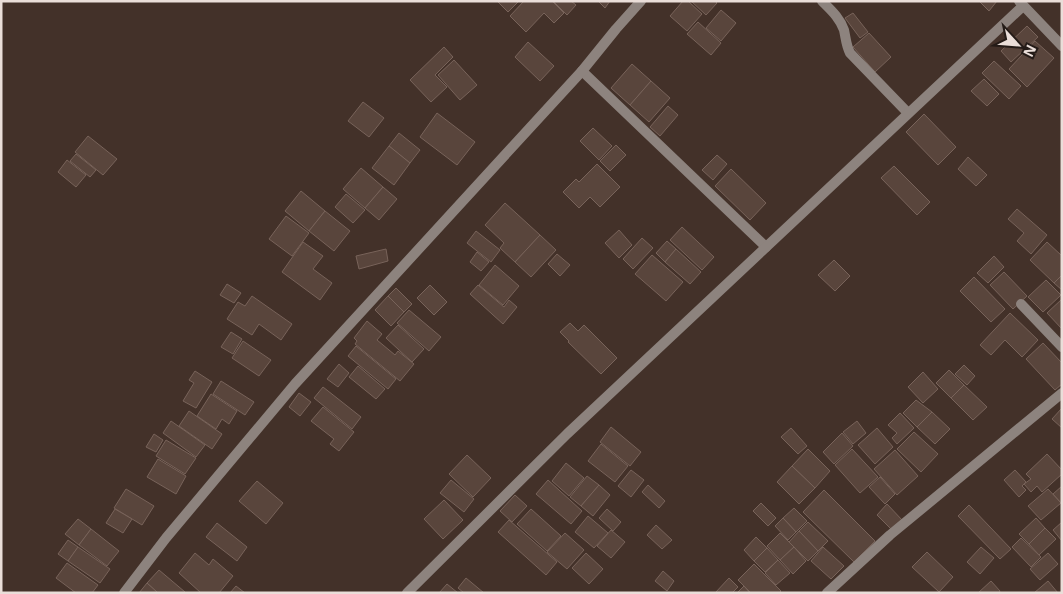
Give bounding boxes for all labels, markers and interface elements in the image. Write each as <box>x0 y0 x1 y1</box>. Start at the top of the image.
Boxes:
north arrow <box>993 20 1043 70</box>
text: N <box>1019 42 1041 60</box>

